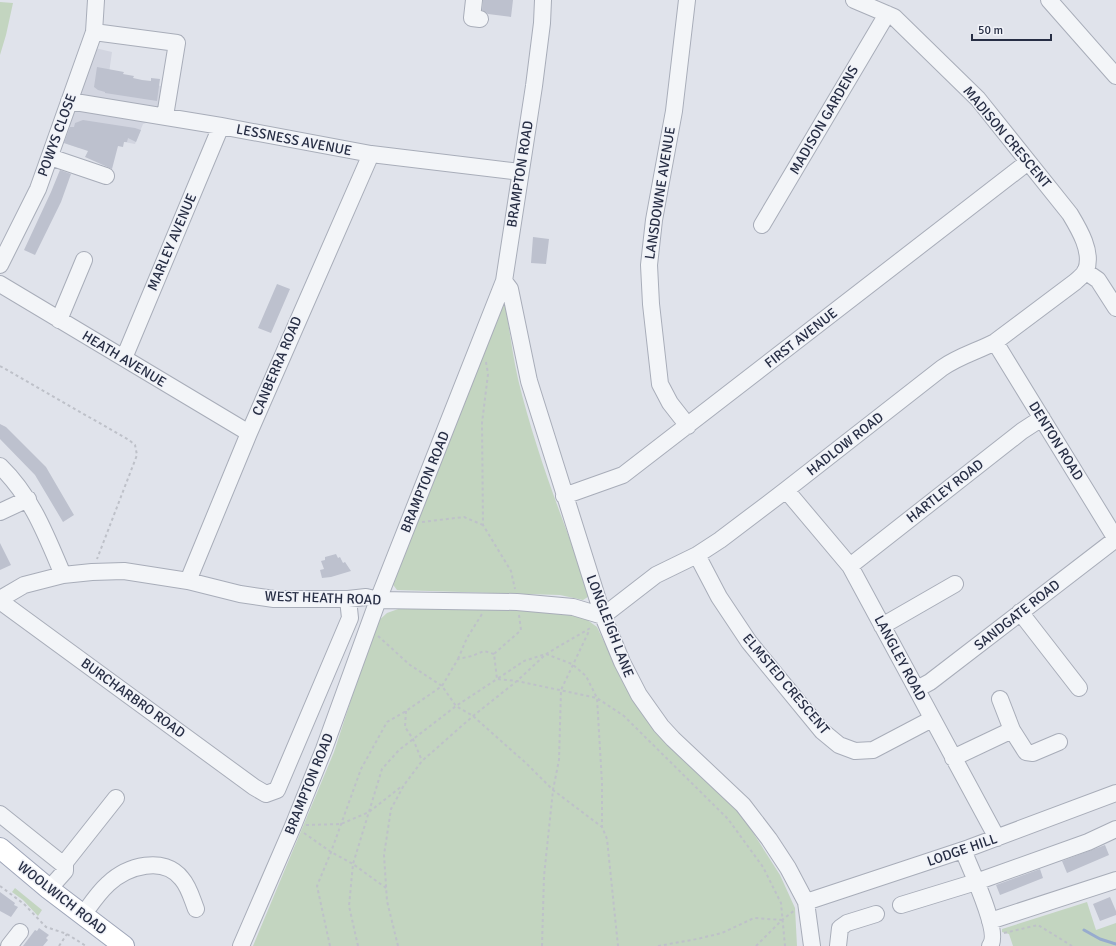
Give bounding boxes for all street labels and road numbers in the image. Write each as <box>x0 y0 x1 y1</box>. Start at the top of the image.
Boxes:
street label: MADISON GARDENS <box>786 62 862 177</box>
street label: MADISON CRESCENT <box>959 83 1055 192</box>
street label: POWYS CLOSE <box>34 91 80 179</box>
street label: BRAMPTON ROAD <box>503 119 537 229</box>
street label: LESSNESS AVENUE <box>235 120 353 160</box>
street label: LANSDOWNE AVENUE <box>641 125 679 261</box>
street label: MARLEY AVENUE <box>144 191 200 293</box>
street label: FIRST AVENUE <box>761 304 841 372</box>
street label: CANBERRA ROAD <box>248 314 306 418</box>
street label: HEATH AVENUE <box>79 327 169 391</box>
street label: DENTON ROAD <box>1025 398 1087 484</box>
street label: HADLOW ROAD <box>803 409 887 479</box>
street label: BRAMPTON ROAD <box>397 429 453 535</box>
street label: HARTLEY ROAD <box>903 456 987 526</box>
street label: LONGLEIGH LANE <box>583 572 637 680</box>
street label: SANDGATE ROAD <box>971 576 1063 654</box>
street label: WEST HEATH ROAD <box>264 587 382 609</box>
street label: LANGLEY ROAD <box>870 612 930 704</box>
street label: ELMSTED CRESCENT <box>739 630 833 738</box>
street label: BURCHARBRO ROAD <box>78 654 188 742</box>
street label: BRAMPTON ROAD <box>281 731 337 837</box>
street label: LODGE HILL <box>925 830 999 870</box>
street label: WOOLWICH ROAD <box>14 858 110 938</box>

